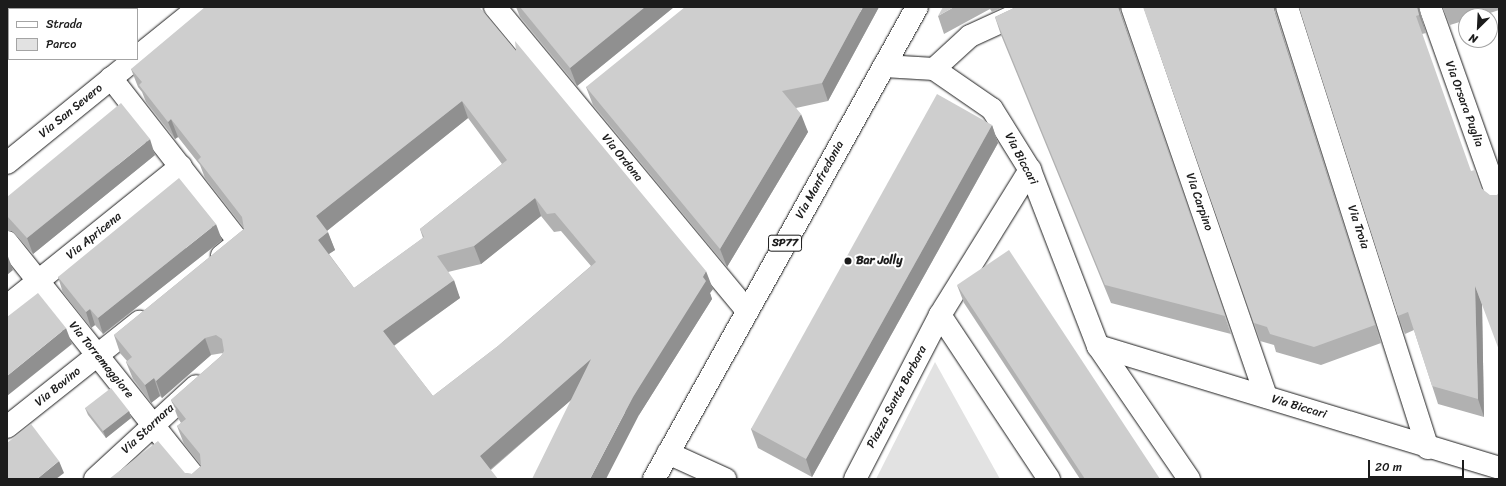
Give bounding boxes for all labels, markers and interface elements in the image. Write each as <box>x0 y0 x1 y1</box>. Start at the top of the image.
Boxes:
legend <box>8 8 138 60</box>
north arrow <box>1458 8 1498 48</box>
text: Strada <box>46 13 82 35</box>
text: N <box>1466 28 1481 49</box>
text: Parco <box>46 33 76 55</box>
street label: Via Orsara Puglia <box>1442 59 1486 149</box>
street label: Via San Severo <box>36 81 106 141</box>
street label: Via Ordona <box>598 131 646 185</box>
street label: Via Biccari <box>1001 131 1041 187</box>
street label: Via Manfredonia <box>793 139 847 221</box>
street label: Via Carpino <box>1182 171 1216 233</box>
street label: Via Troia <box>1344 203 1372 251</box>
street label: Via Apricena <box>64 209 124 263</box>
road number: SP77 <box>768 234 802 252</box>
place label: Bar Jolly <box>856 254 902 268</box>
marker: Bar Jolly <box>843 256 853 266</box>
street label: Via Torremaggiore <box>66 319 136 401</box>
street label: Piazza Santa Barbara <box>864 344 930 450</box>
street label: Via Bovino <box>32 364 84 410</box>
street label: Via Biccari <box>1270 392 1328 422</box>
street label: Via Stornara <box>119 401 177 457</box>
scale bar <box>1370 452 1466 478</box>
text: 20 m <box>1375 456 1402 478</box>

